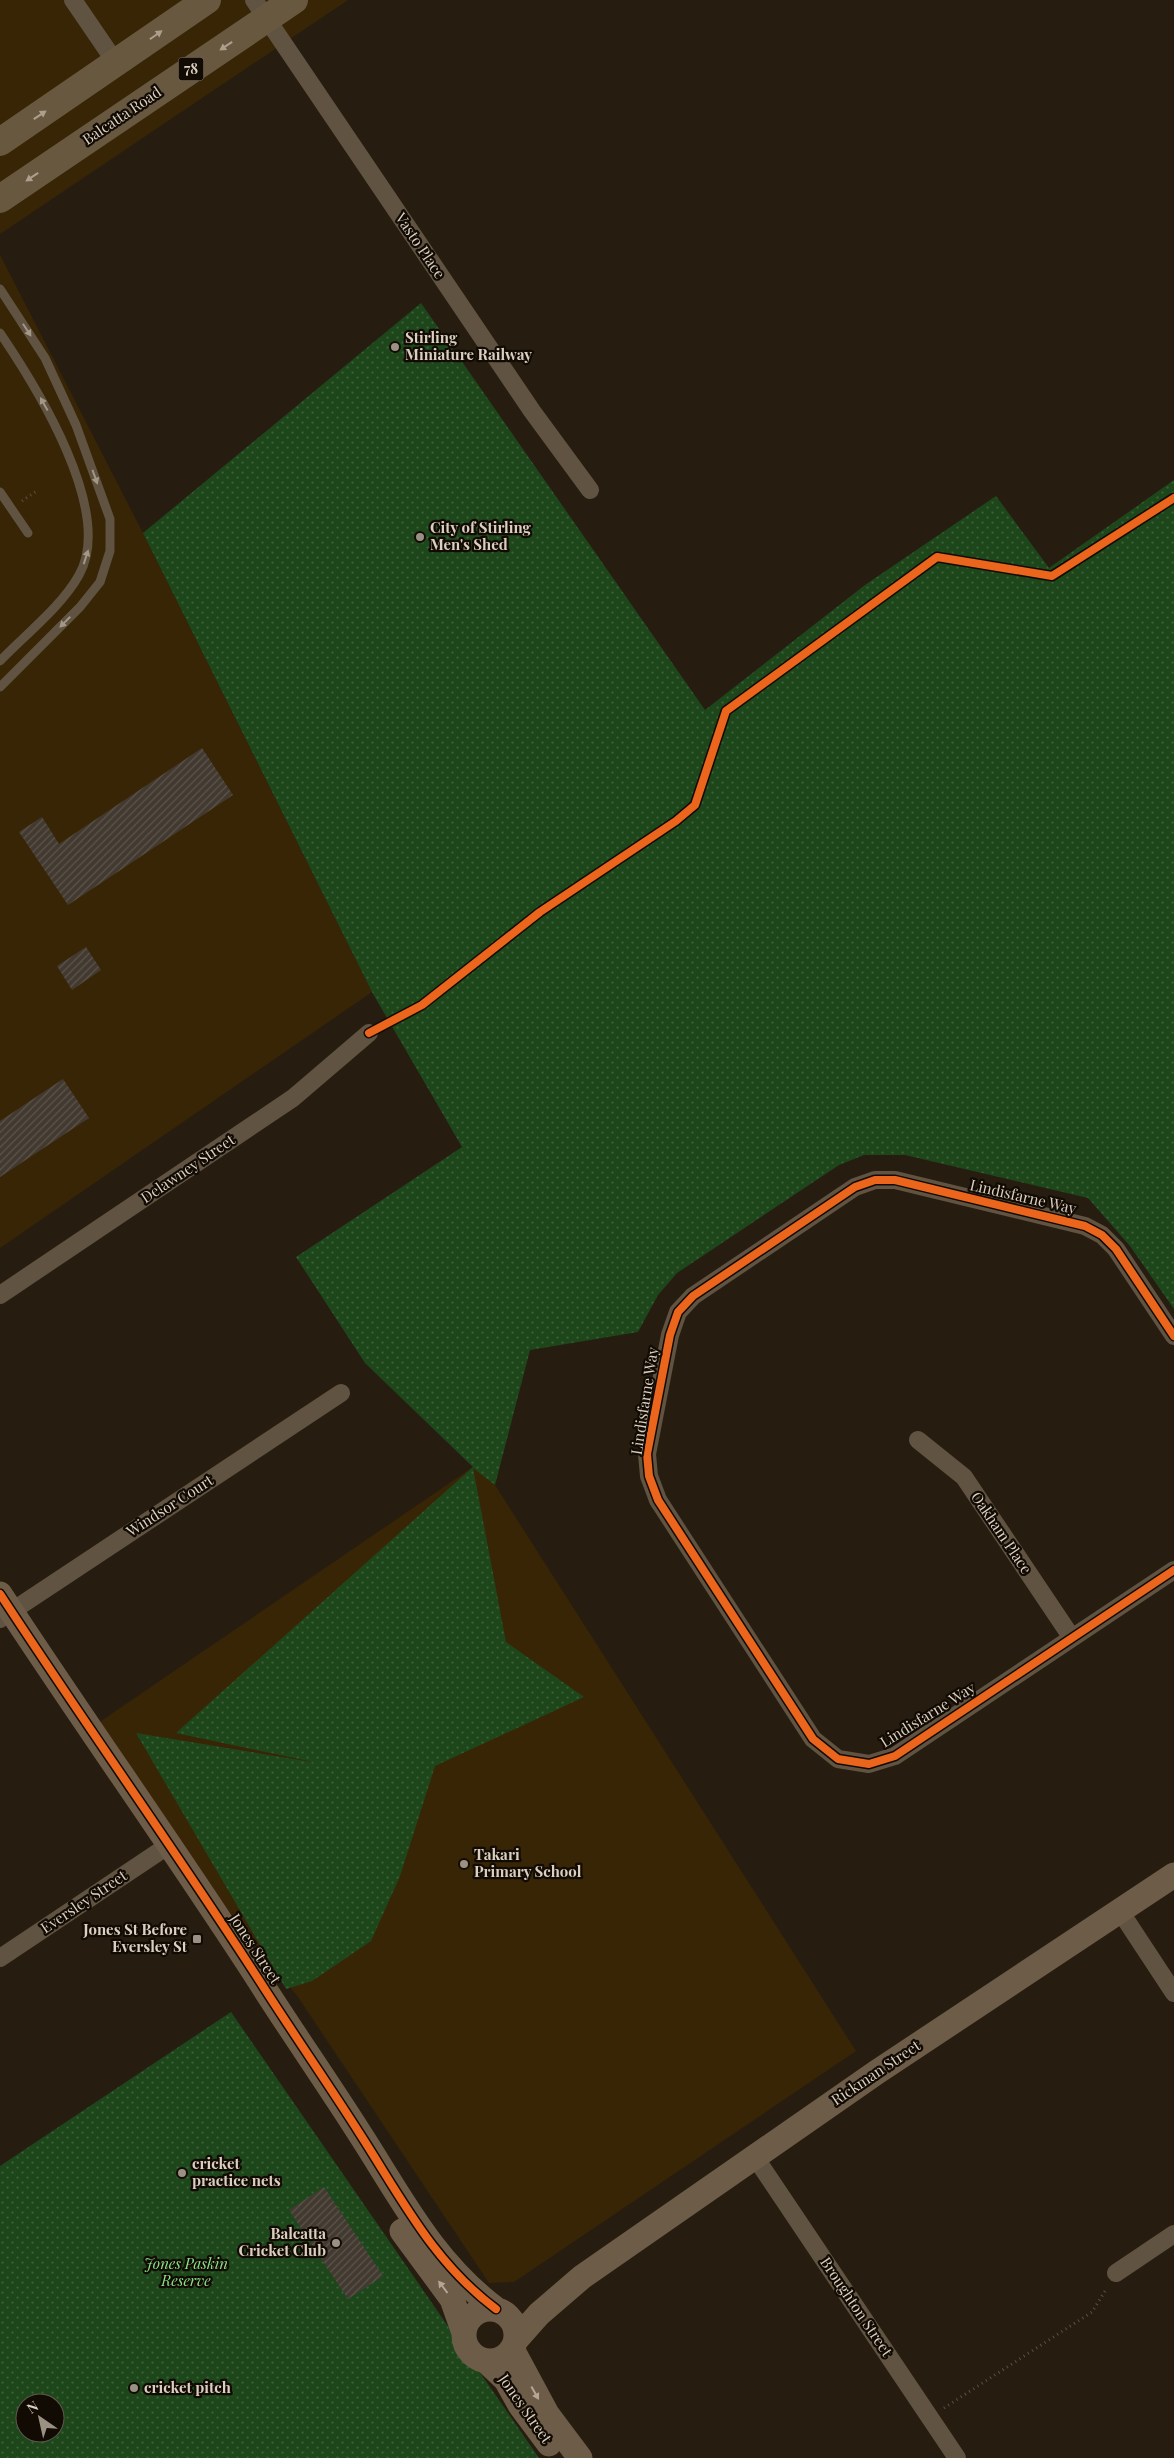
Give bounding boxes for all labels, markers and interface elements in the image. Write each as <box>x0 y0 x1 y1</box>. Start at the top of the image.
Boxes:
one-way arrow <box>149 30 163 40</box>
one-way arrow <box>219 41 232 51</box>
road number: 78 <box>178 58 204 80</box>
street label: Balcatta Road <box>78 81 165 149</box>
one-way arrow <box>34 110 47 120</box>
one-way arrow <box>25 172 38 182</box>
street label: Vasto Place <box>391 208 450 282</box>
one-way arrow <box>22 323 31 336</box>
place label: Stirling Miniature Railway <box>405 327 532 364</box>
marker: Stirling Miniature Railway <box>389 341 401 353</box>
one-way arrow <box>40 397 48 411</box>
one-way arrow <box>92 469 99 484</box>
place label: City of Stirling Men's Shed <box>430 517 532 554</box>
marker: City of Stirling Men's Shed <box>414 531 426 543</box>
one-way arrow <box>82 550 90 565</box>
one-way arrow <box>60 616 72 628</box>
street label: Delawney Street <box>137 1129 239 1207</box>
street label: Lindisfarne Way <box>968 1174 1079 1218</box>
street label: Lindisfarne Way <box>626 1345 662 1456</box>
street label: Windsor Court <box>121 1469 217 1541</box>
street label: Oakham Place <box>967 1487 1037 1577</box>
street label: Lindisfarne Way <box>876 1677 979 1751</box>
place label: Takari Primary School <box>474 1844 582 1881</box>
marker: Takari Primary School <box>458 1858 470 1870</box>
street label: Eversley Street <box>36 1865 131 1937</box>
street label: Jones Street <box>225 1909 286 1988</box>
place label: Jones St Before Eversley St <box>82 1919 188 1956</box>
marker: Jones St Before Eversley St <box>191 1933 203 1945</box>
street label: Rickman Street <box>827 2035 924 2109</box>
place label: cricket practice nets <box>192 2153 281 2190</box>
marker: cricket practice nets <box>176 2167 188 2179</box>
place label: Balcatta Cricket Club <box>238 2223 326 2260</box>
marker: Balcatta Cricket Club <box>330 2237 342 2249</box>
park label: Jones Paskin Reserve <box>144 2253 228 2290</box>
street label: Broughton Street <box>816 2253 898 2361</box>
one-way arrow <box>437 2281 448 2294</box>
street label: Jones Street <box>494 2369 557 2448</box>
place label: cricket pitch <box>144 2377 231 2397</box>
marker: cricket pitch <box>128 2382 140 2394</box>
one-way arrow <box>531 2385 539 2400</box>
north arrow <box>15 2393 65 2443</box>
text: N <box>23 2396 42 2418</box>

